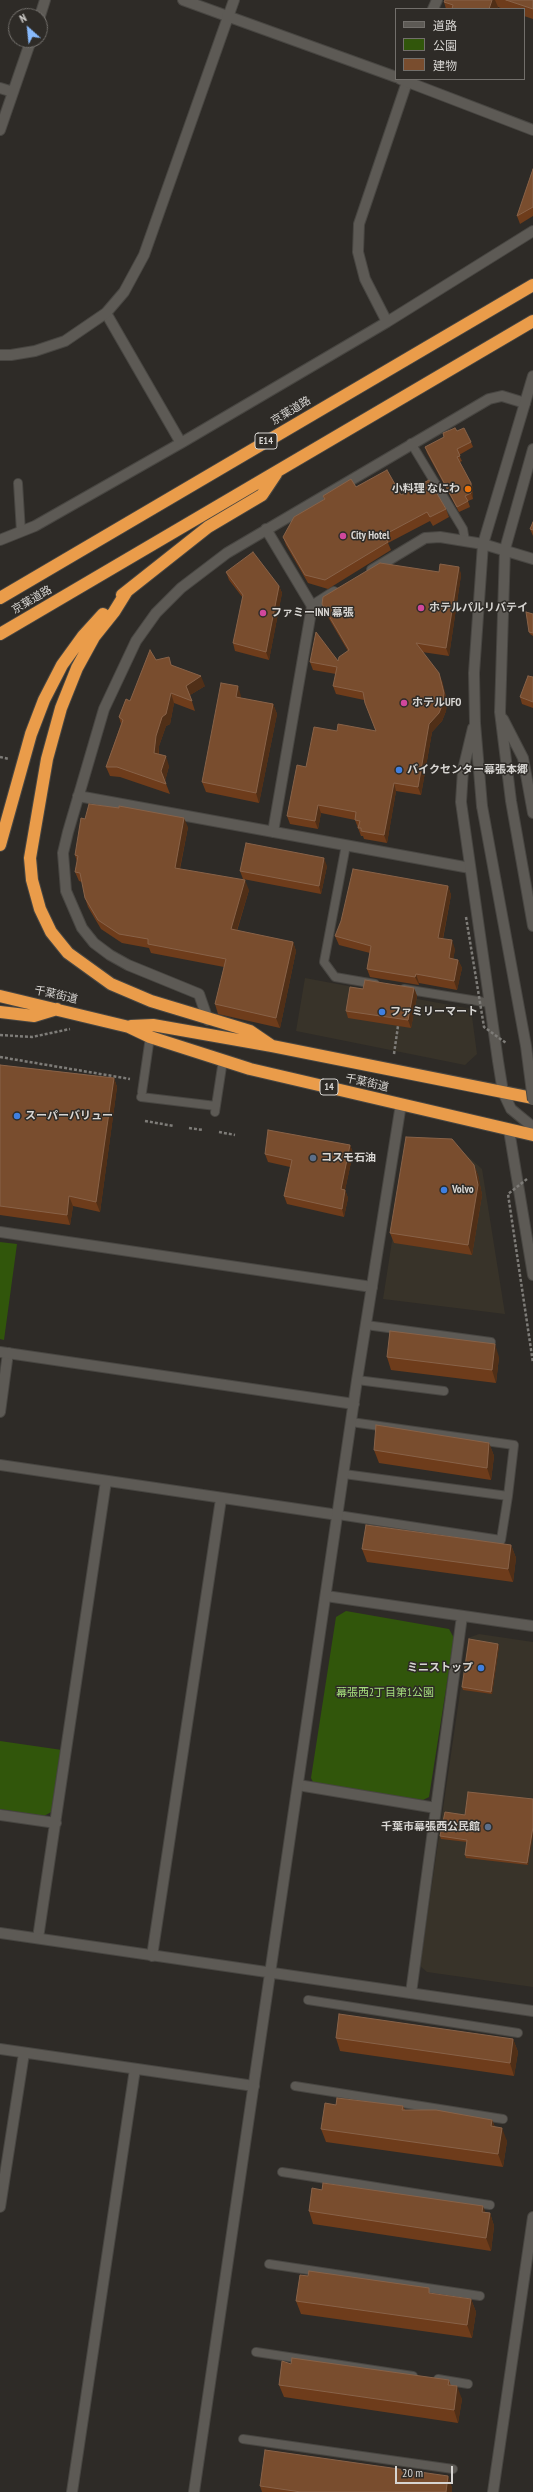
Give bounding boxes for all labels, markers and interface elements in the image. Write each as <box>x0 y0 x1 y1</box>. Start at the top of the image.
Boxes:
north arrow <box>8 8 48 48</box>
legend <box>395 8 525 80</box>
text: N <box>17 11 29 26</box>
text: 道路 <box>433 18 457 33</box>
text: 公園 <box>433 38 457 53</box>
text: 建物 <box>433 58 457 73</box>
street label: 京葉道路 <box>269 394 313 428</box>
road number: E14 <box>255 433 277 449</box>
place label: 小料理 なにわ <box>392 482 460 496</box>
marker: 小料理 なにわ <box>463 484 473 494</box>
place label: City Hotel <box>351 529 389 543</box>
marker: City Hotel <box>338 531 348 541</box>
street label: 京葉道路 <box>10 583 54 617</box>
place label: ホテルパルリバテイ <box>429 601 528 615</box>
marker: ホテルパルリバテイ <box>416 603 426 613</box>
place label: ファミーINN 幕張 <box>271 606 354 620</box>
marker: ファミーINN 幕張 <box>258 608 268 618</box>
place label: ホテルUFO <box>412 696 461 710</box>
marker: ホテルUFO <box>399 698 409 708</box>
place label: バイクセンター幕張本郷 <box>407 763 528 777</box>
marker: バイクセンター幕張本郷 <box>394 765 404 775</box>
street label: 千葉街道 <box>33 984 79 1006</box>
place label: ファミリーマート <box>390 1005 478 1019</box>
marker: ファミリーマート <box>377 1007 387 1017</box>
street label: 千葉街道 <box>344 1072 390 1094</box>
road number: 14 <box>320 1079 338 1095</box>
place label: スーパーバリュー <box>25 1109 113 1123</box>
marker: スーパーバリュー <box>12 1111 22 1121</box>
place label: コスモ石油 <box>321 1151 376 1165</box>
marker: コスモ石油 <box>308 1153 318 1163</box>
place label: Volvo <box>452 1183 474 1197</box>
marker: Volvo <box>439 1185 449 1195</box>
place label: ミニストップ <box>407 1661 473 1675</box>
marker: ミニストップ <box>476 1663 486 1673</box>
park label: 幕張西2丁目第1公園 <box>336 1686 434 1700</box>
place label: 千葉市幕張西公民館 <box>381 1820 480 1834</box>
marker: 千葉市幕張西公民館 <box>483 1822 493 1832</box>
scale bar <box>397 2458 455 2484</box>
text: 20 m <box>402 2465 423 2480</box>

